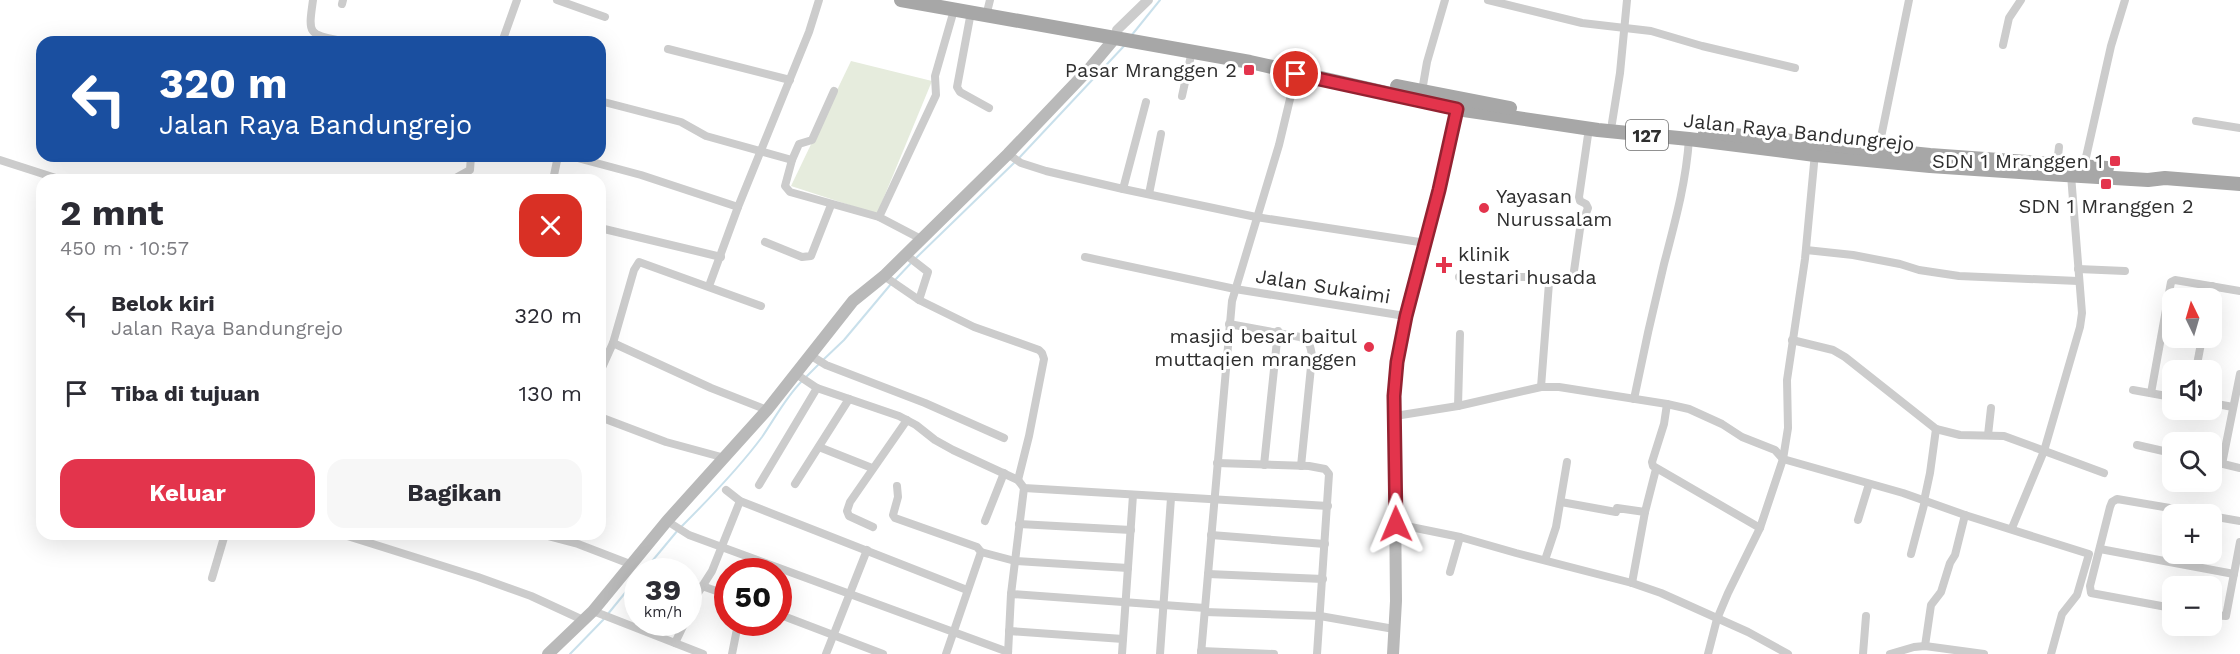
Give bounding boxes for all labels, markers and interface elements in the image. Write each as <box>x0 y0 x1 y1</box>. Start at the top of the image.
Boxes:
pin <box>1270 48 1321 99</box>
icon: arrive <box>1279 57 1312 90</box>
place label: Pasar Mranggen 2 <box>1065 58 1237 82</box>
text: 320 m <box>159 59 288 108</box>
icon: left <box>60 60 138 138</box>
marker: Pasar Mranggen 2 <box>1242 63 1256 77</box>
street label: Jalan Raya Bandungrejo <box>1682 108 1916 156</box>
text: Jalan Raya Bandungrejo <box>159 109 472 141</box>
road number: 127 <box>1626 120 1668 150</box>
place label: SDN 1 Mranggen 1 <box>1932 149 2103 173</box>
marker: SDN 1 Mranggen 1 <box>2108 154 2122 168</box>
marker: SDN 1 Mranggen 2 <box>2099 177 2113 191</box>
place label: Yayasan Nurussalam <box>1496 184 1612 231</box>
text: 2 mnt <box>60 192 164 234</box>
button: close <box>519 194 582 257</box>
place label: SDN 1 Mranggen 2 <box>2018 194 2194 218</box>
marker: Yayasan Nurussalam <box>1477 201 1491 215</box>
text: 450 m · 10:57 <box>60 236 189 260</box>
place label: klinik lestari husada <box>1458 242 1597 289</box>
marker: klinik lestari husada <box>1435 256 1453 274</box>
street label: Jalan Sukaimi <box>1254 263 1392 309</box>
north arrow <box>2162 288 2222 348</box>
map controls <box>2162 288 2222 636</box>
text: Belok kiri <box>111 291 215 316</box>
icon: left <box>60 299 93 332</box>
text: 320 m <box>514 303 582 328</box>
text: Jalan Raya Bandungrejo <box>111 316 343 340</box>
place label: masjid besar baitul muttaqien mranggen <box>1154 324 1357 371</box>
marker: masjid besar baitul muttaqien mranggen <box>1362 340 1376 354</box>
button: sound <box>2162 360 2222 420</box>
icon: arrive <box>60 377 93 410</box>
text: Tiba di tujuan <box>111 381 260 406</box>
text: 130 m <box>518 381 582 406</box>
button: search <box>2162 432 2222 492</box>
button: Keluar <box>60 459 315 528</box>
button: Bagikan <box>327 459 582 528</box>
position arrow <box>1364 492 1428 556</box>
button: + <box>2162 504 2222 564</box>
speed limit sign: 50 <box>714 558 792 636</box>
text: 39 <box>645 572 681 607</box>
button: − <box>2162 576 2222 636</box>
text: km/h <box>644 603 682 621</box>

